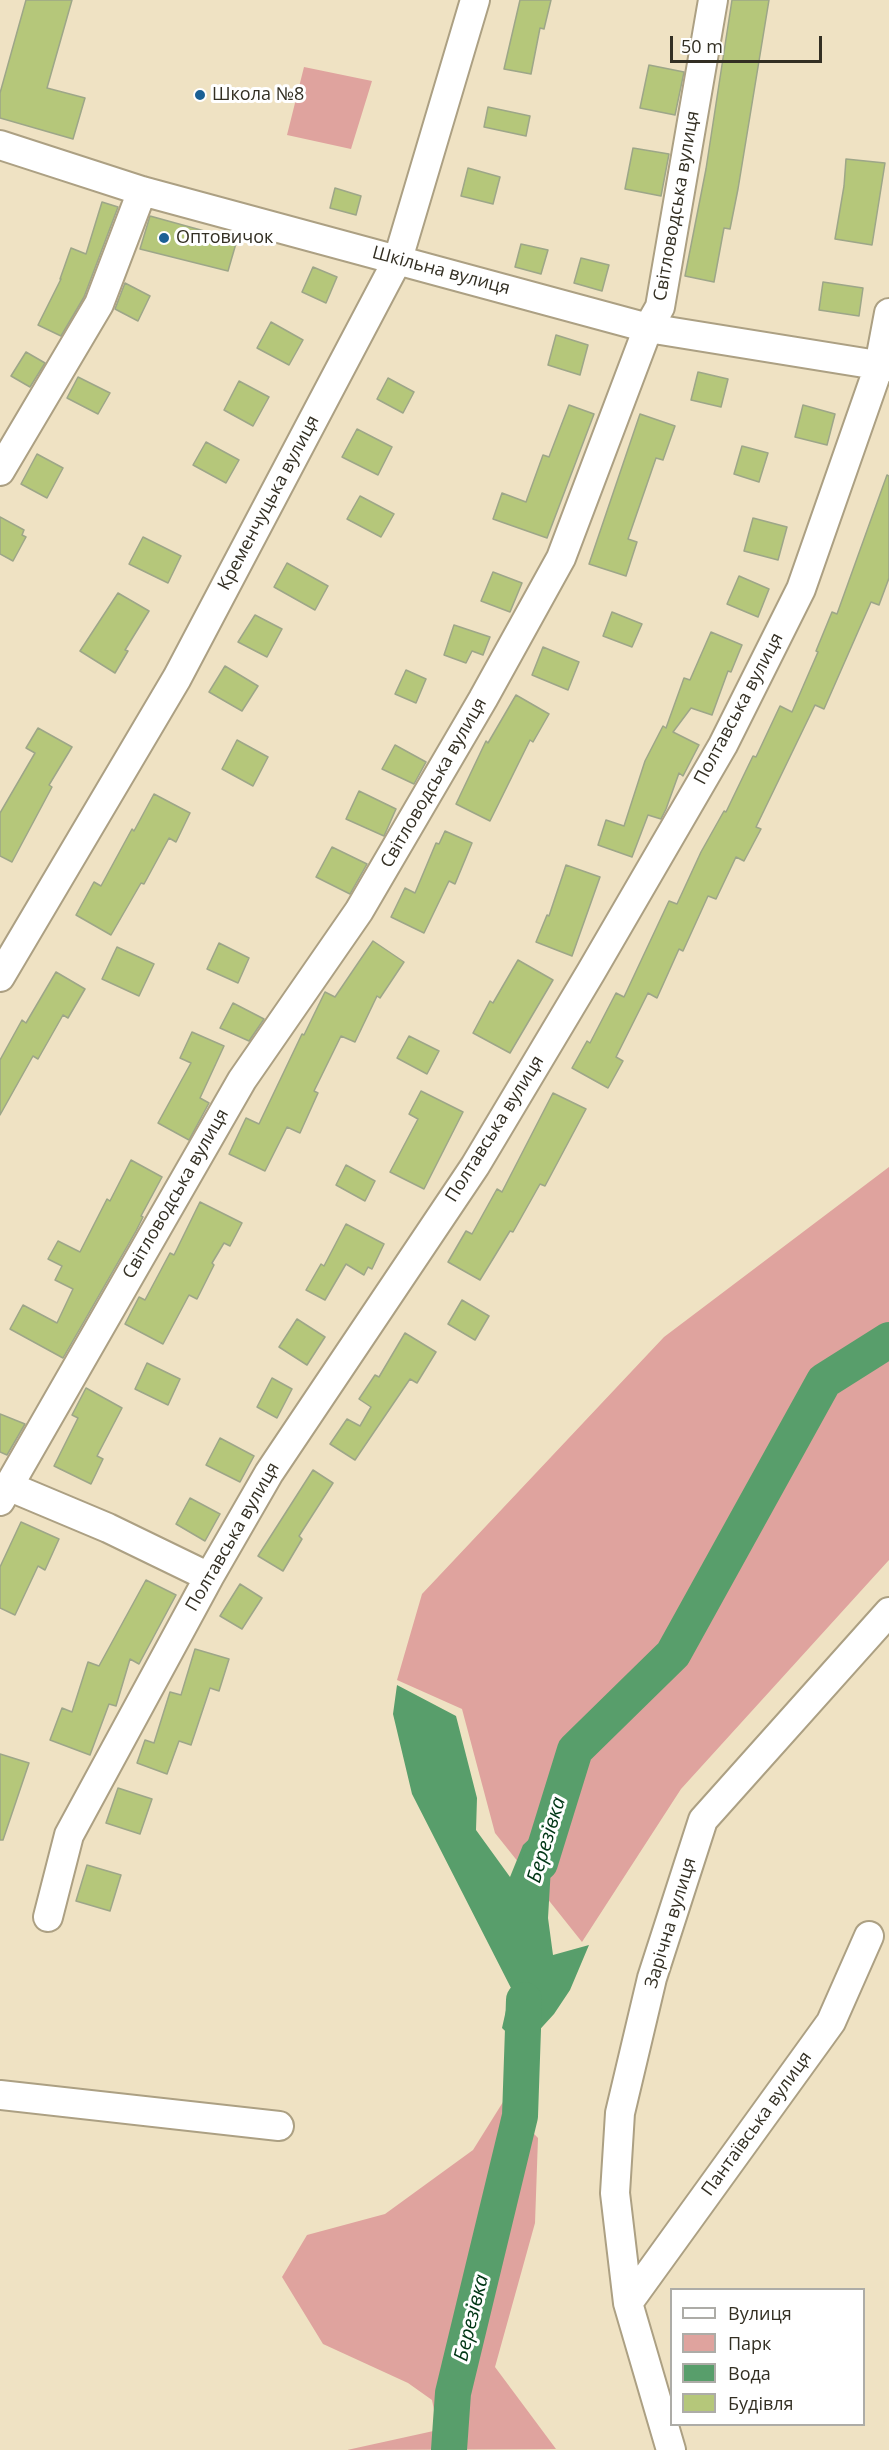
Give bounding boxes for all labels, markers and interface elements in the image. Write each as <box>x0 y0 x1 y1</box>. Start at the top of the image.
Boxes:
scale bar <box>673 24 824 62</box>
text: 50 m <box>681 34 723 58</box>
place label: Школа №8 <box>212 84 304 106</box>
marker: Школа №8 <box>193 88 207 102</box>
street label: Світловодська вулиця <box>650 109 704 303</box>
place label: Оптовичок <box>176 227 273 249</box>
marker: Оптовичок <box>157 231 171 245</box>
street label: Шкільна вулиця <box>370 242 512 300</box>
street label: Кременчуцька вулиця <box>214 412 324 594</box>
street label: Полтавська вулиця <box>690 630 788 788</box>
street label: Світловодська вулиця <box>376 694 492 872</box>
street label: Полтавська вулиця <box>441 1052 549 1206</box>
street label: Світловодська вулиця <box>118 1105 234 1283</box>
street label: Полтавська вулиця <box>181 1459 285 1615</box>
water label: Березівка <box>523 1794 571 1886</box>
street label: Зарічна вулиця <box>641 1855 701 1991</box>
street label: Пантаївська вулиця <box>697 2048 817 2200</box>
water label: Березівка <box>450 2272 494 2364</box>
legend <box>670 2288 865 2426</box>
text: Вулиця <box>728 2301 792 2325</box>
text: Парк <box>728 2331 771 2355</box>
text: Вода <box>728 2361 771 2385</box>
text: Будівля <box>728 2391 794 2415</box>

